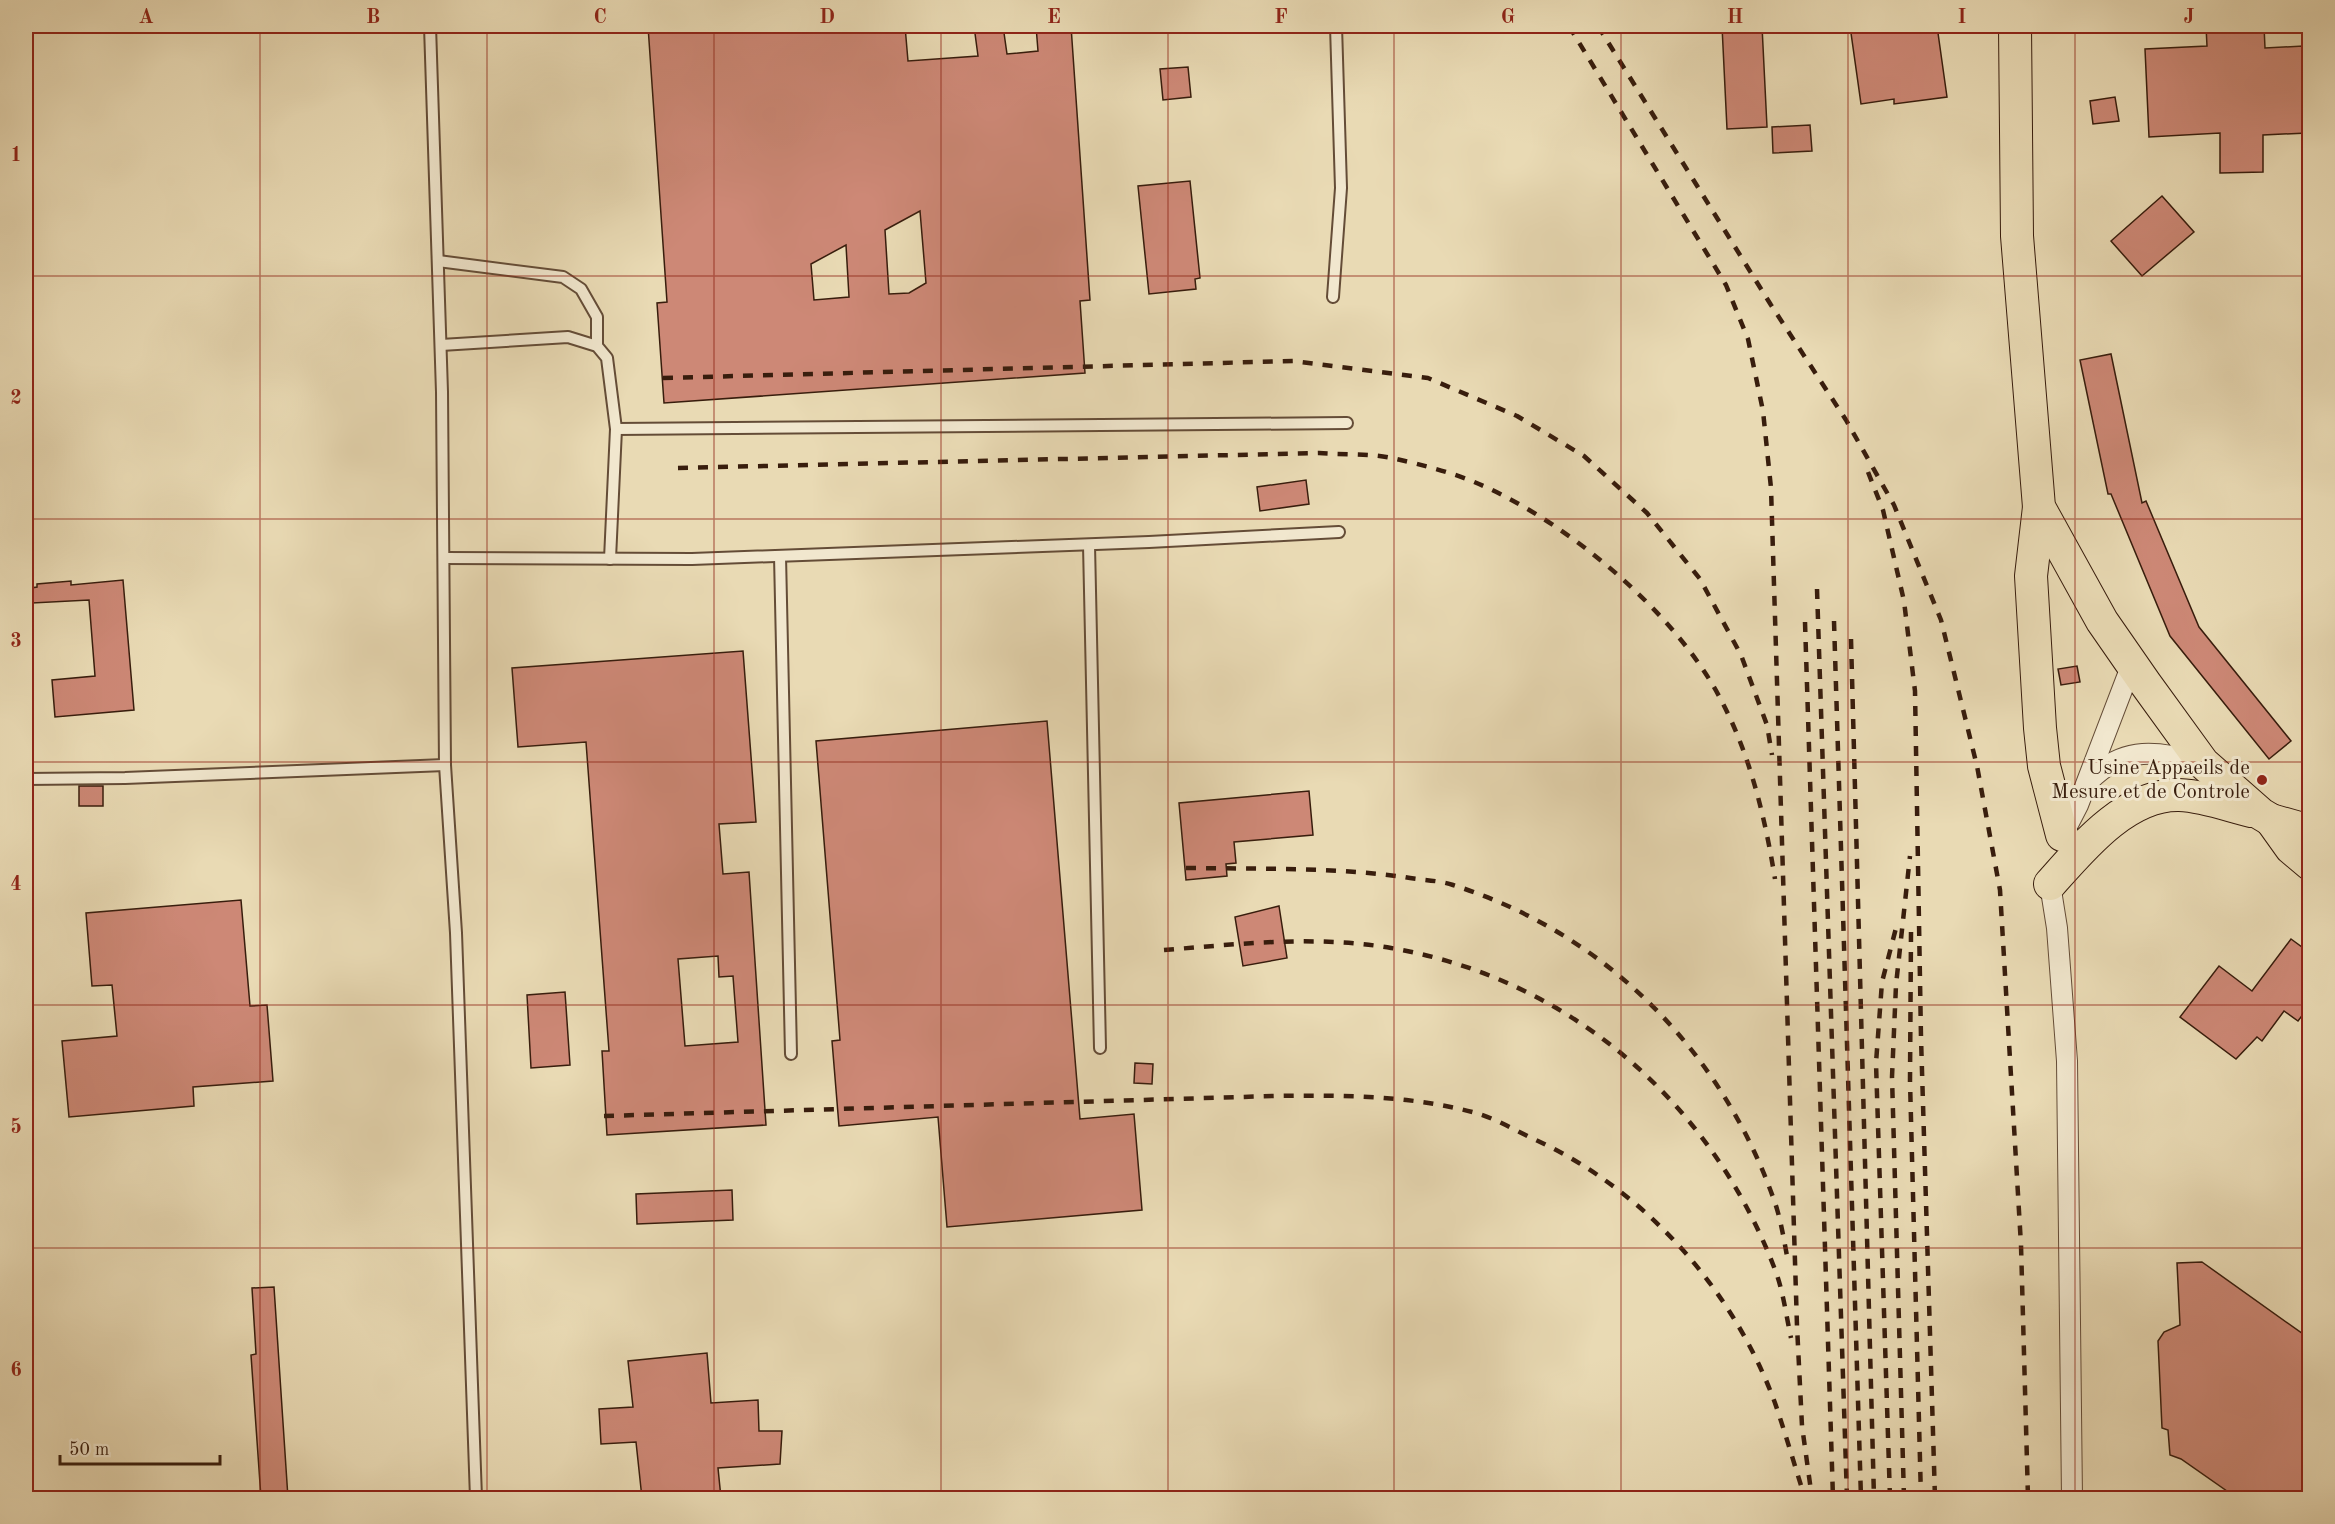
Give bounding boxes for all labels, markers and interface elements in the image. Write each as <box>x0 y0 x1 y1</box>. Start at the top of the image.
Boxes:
text: A <box>138 8 154 28</box>
text: B <box>366 8 380 28</box>
text: C <box>593 8 607 28</box>
text: D <box>819 8 835 28</box>
text: E <box>1047 8 1061 28</box>
text: F <box>1274 8 1288 28</box>
text: G <box>1501 8 1515 28</box>
text: H <box>1727 8 1743 28</box>
text: I <box>1958 8 1966 28</box>
text: J <box>2184 8 2195 28</box>
text: 1 <box>10 146 22 166</box>
text: 2 <box>10 389 22 409</box>
text: 3 <box>10 632 22 652</box>
place label: Usine Appaeils de Mesure et de Controle <box>2051 758 2250 803</box>
marker: Usine Appaeils de Mesure et de Controle <box>2255 773 2269 787</box>
text: 4 <box>10 875 22 895</box>
text: 5 <box>10 1117 22 1138</box>
text: 6 <box>10 1361 22 1381</box>
scale bar <box>60 1428 220 1466</box>
text: 50 m <box>69 1441 109 1459</box>

